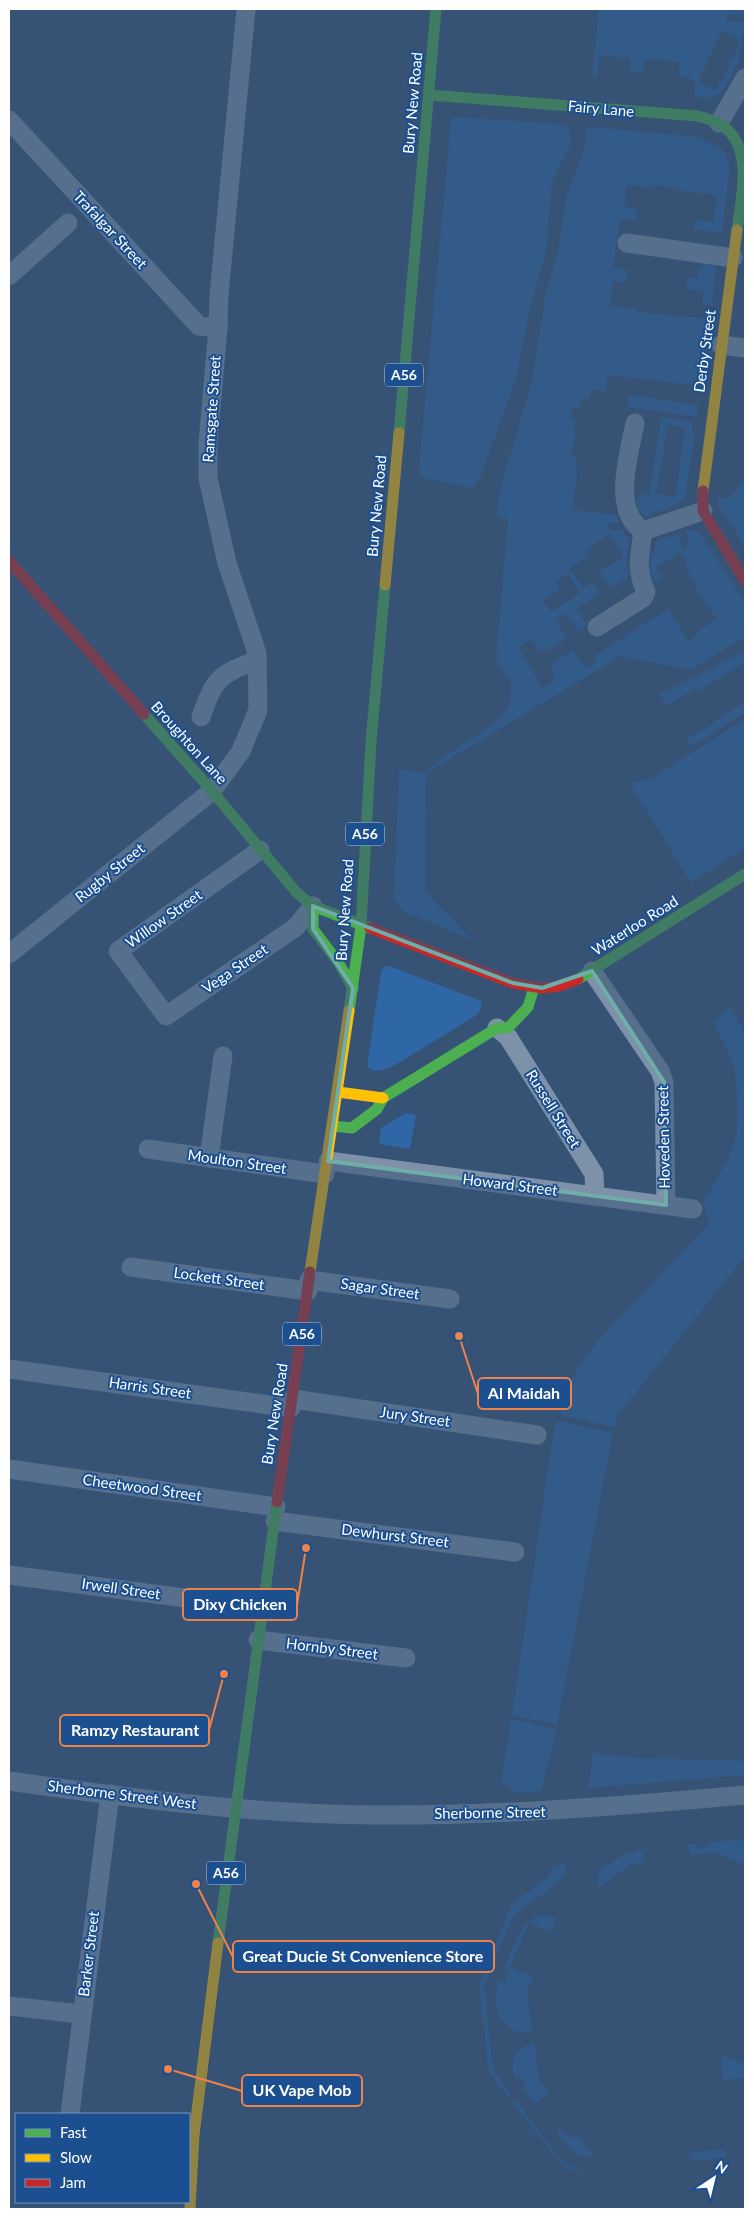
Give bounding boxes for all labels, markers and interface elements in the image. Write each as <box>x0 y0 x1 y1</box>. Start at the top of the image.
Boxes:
street label: Bury New Road <box>399 51 425 155</box>
street label: Fairy Lane <box>567 96 635 120</box>
street label: Trafalgar Street <box>70 187 152 272</box>
street label: Derby Street <box>689 308 719 394</box>
street label: Ramsgate Street <box>198 354 224 463</box>
road number: A56 <box>385 364 423 386</box>
street label: Bury New Road <box>363 454 389 558</box>
street label: Broughton Lane <box>148 697 232 787</box>
road number: A56 <box>346 822 384 846</box>
street label: Rugby Street <box>71 838 148 906</box>
street label: Bury New Road <box>331 858 357 962</box>
street label: Willow Street <box>122 885 206 951</box>
street label: Waterloo Road <box>588 891 681 959</box>
street label: Vega Street <box>198 939 271 997</box>
street label: Russell Street <box>523 1066 585 1151</box>
street label: Hoveden Street <box>653 1085 673 1189</box>
street label: Moulton Street <box>187 1145 288 1177</box>
street label: Howard Street <box>462 1169 559 1199</box>
street label: Lockett Street <box>173 1263 266 1293</box>
street label: Sagar Street <box>340 1274 421 1303</box>
road number: A56 <box>283 1322 321 1346</box>
street label: Bury New Road <box>257 1362 291 1466</box>
street label: Harris Street <box>108 1372 193 1402</box>
callout: Al Maidah <box>478 1378 571 1409</box>
text: Al Maidah <box>487 1383 560 1402</box>
street label: Jury Street <box>379 1402 452 1430</box>
street label: Cheetwood Street <box>81 1470 203 1504</box>
street label: Dewhurst Street <box>340 1519 451 1551</box>
street label: Irwell Street <box>80 1574 162 1603</box>
callout: Dixy Chicken <box>183 1589 297 1620</box>
text: Dixy Chicken <box>193 1594 287 1613</box>
street label: Hornby Street <box>285 1633 380 1663</box>
callout: Ramzy Restaurant <box>60 1715 209 1746</box>
text: Ramzy Restaurant <box>71 1720 199 1739</box>
street label: Sherborne Street West <box>47 1776 198 1812</box>
street label: Sherborne Street <box>434 1802 547 1822</box>
road number: A56 <box>207 1862 245 1885</box>
street label: Barker Street <box>74 1909 102 1998</box>
callout: Great Ducie St Convenience Store <box>233 1941 494 1972</box>
text: Great Ducie St Convenience Store <box>243 1946 484 1965</box>
callout: UK Vape Mob <box>242 2075 362 2106</box>
text: UK Vape Mob <box>253 2080 351 2099</box>
legend <box>15 2113 190 2203</box>
text: Fast <box>60 2123 87 2141</box>
text: Slow <box>60 2148 92 2166</box>
north arrow <box>689 2153 739 2203</box>
text: N <box>712 2157 731 2177</box>
text: Jam <box>60 2173 86 2191</box>

